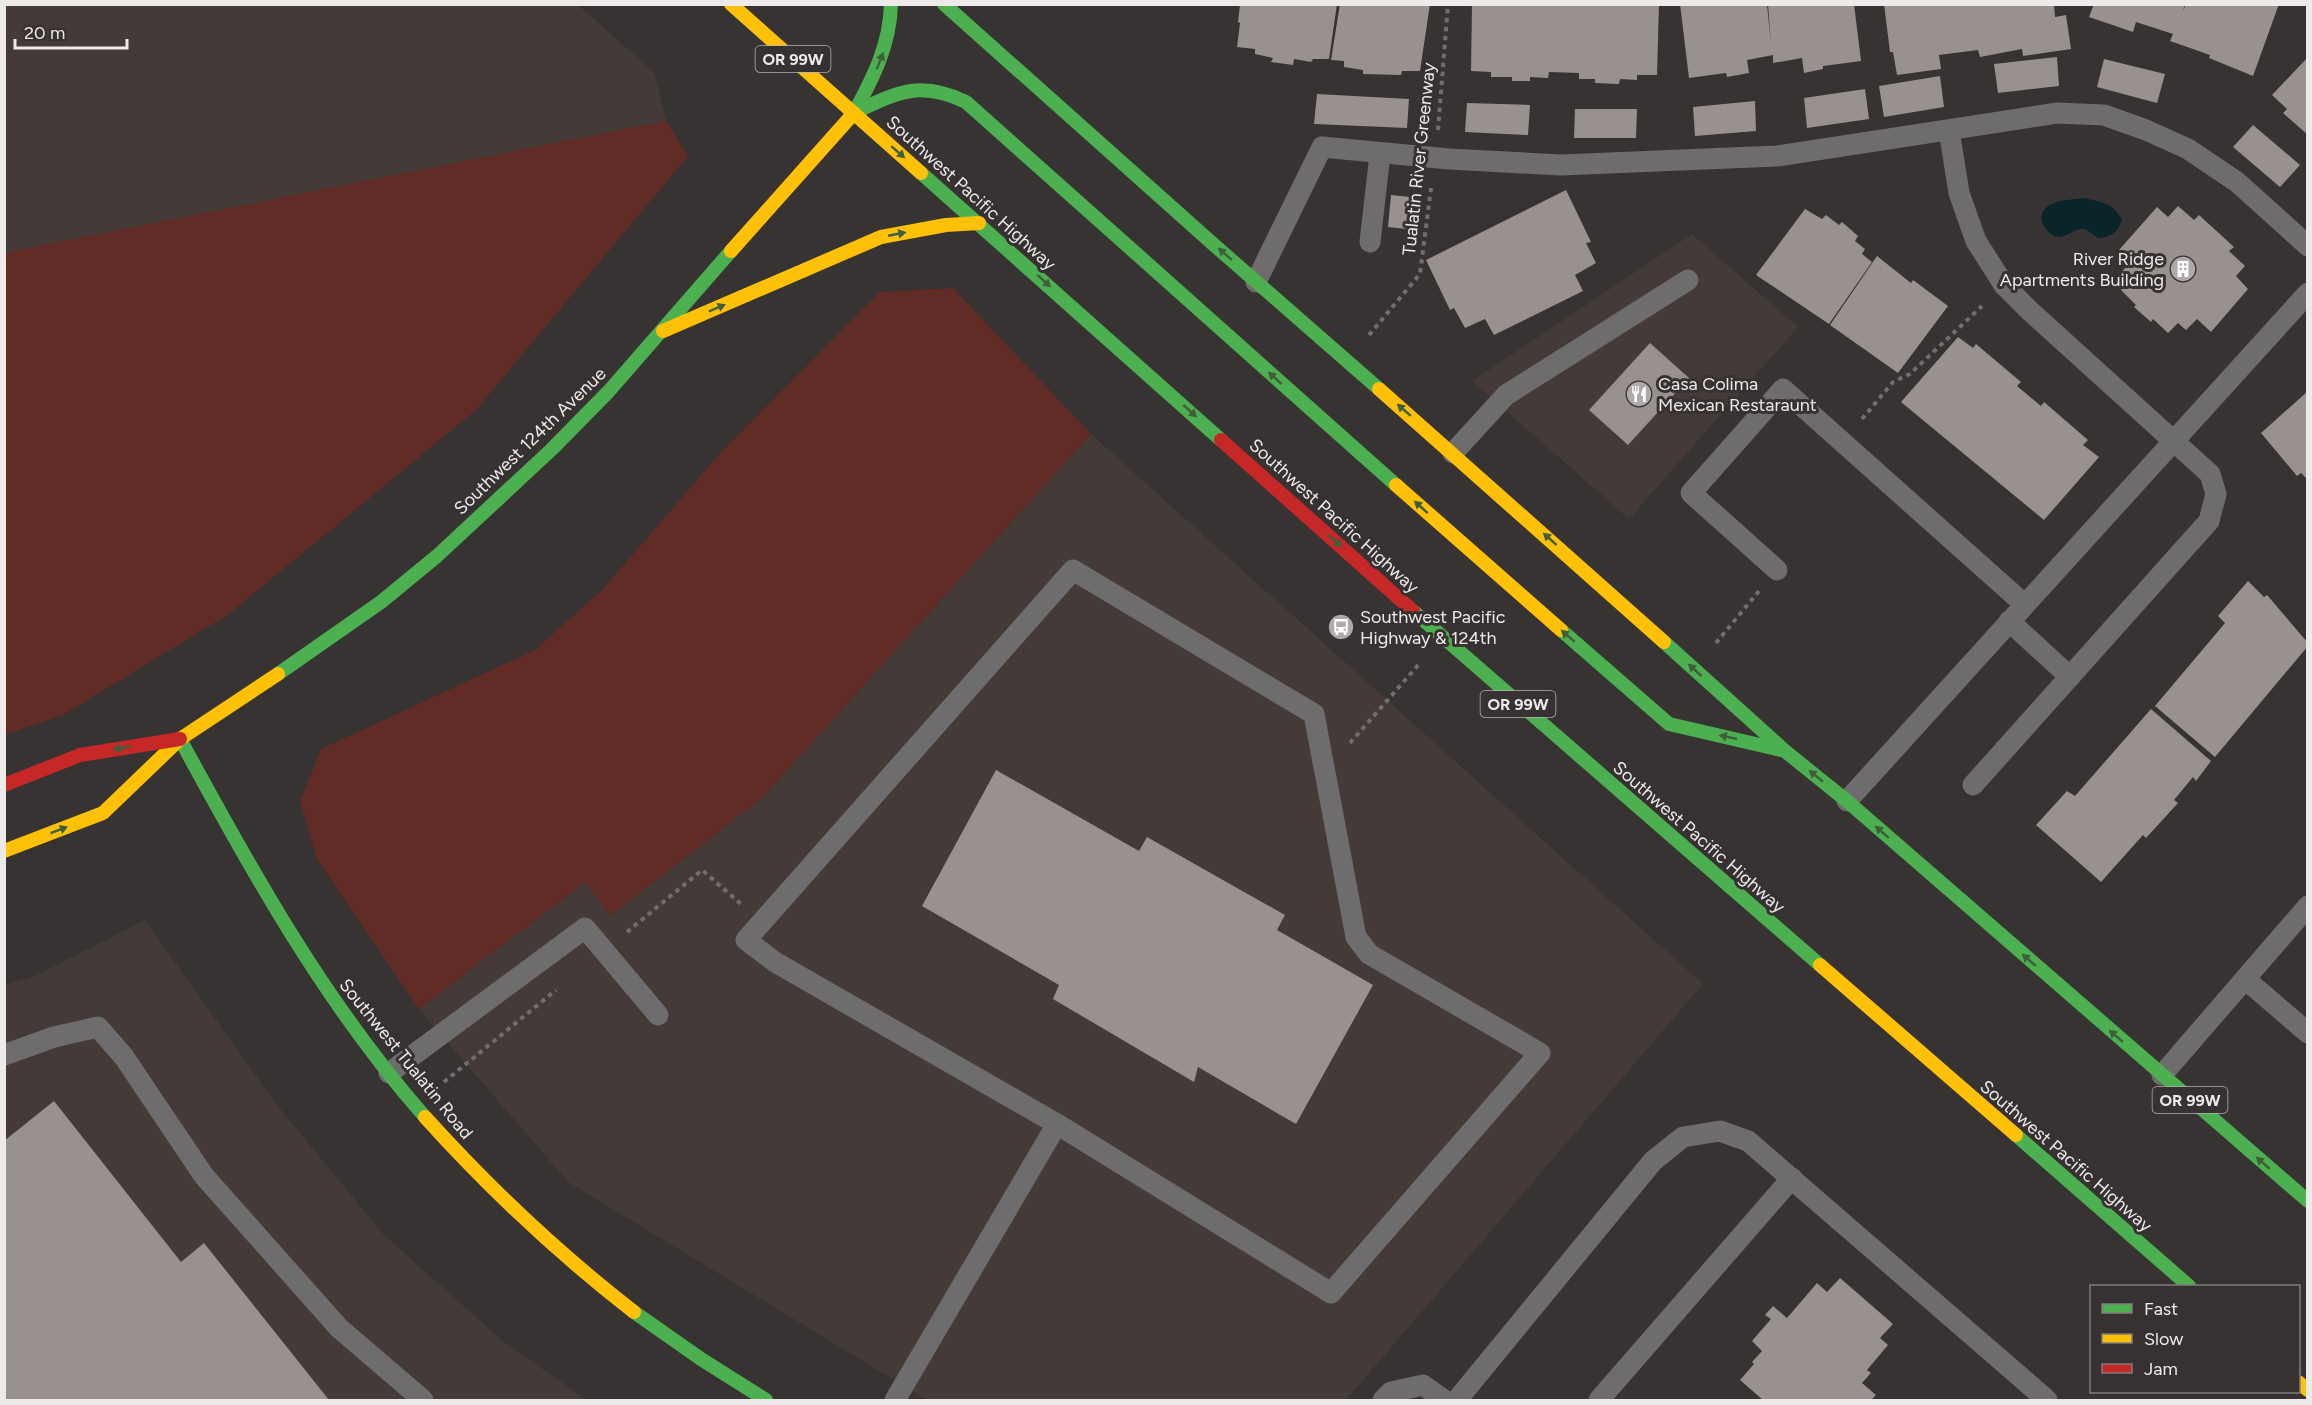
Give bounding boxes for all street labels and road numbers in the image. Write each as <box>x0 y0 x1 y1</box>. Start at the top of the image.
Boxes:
road number: OR 99W <box>756 46 830 72</box>
street label: Tualatin River Greenway <box>1398 61 1440 256</box>
street label: Southwest Pacific Highway <box>882 111 1061 275</box>
street label: Southwest 124th Avenue <box>450 363 611 519</box>
street label: Southwest Pacific Highway <box>1245 434 1424 598</box>
road number: OR 99W <box>1480 691 1556 717</box>
street label: Southwest Pacific Highway <box>1609 756 1790 918</box>
street label: Southwest Tualatin Road <box>335 974 477 1144</box>
street label: Southwest Pacific Highway <box>1976 1075 2157 1237</box>
road number: OR 99W <box>2152 1087 2228 1113</box>

